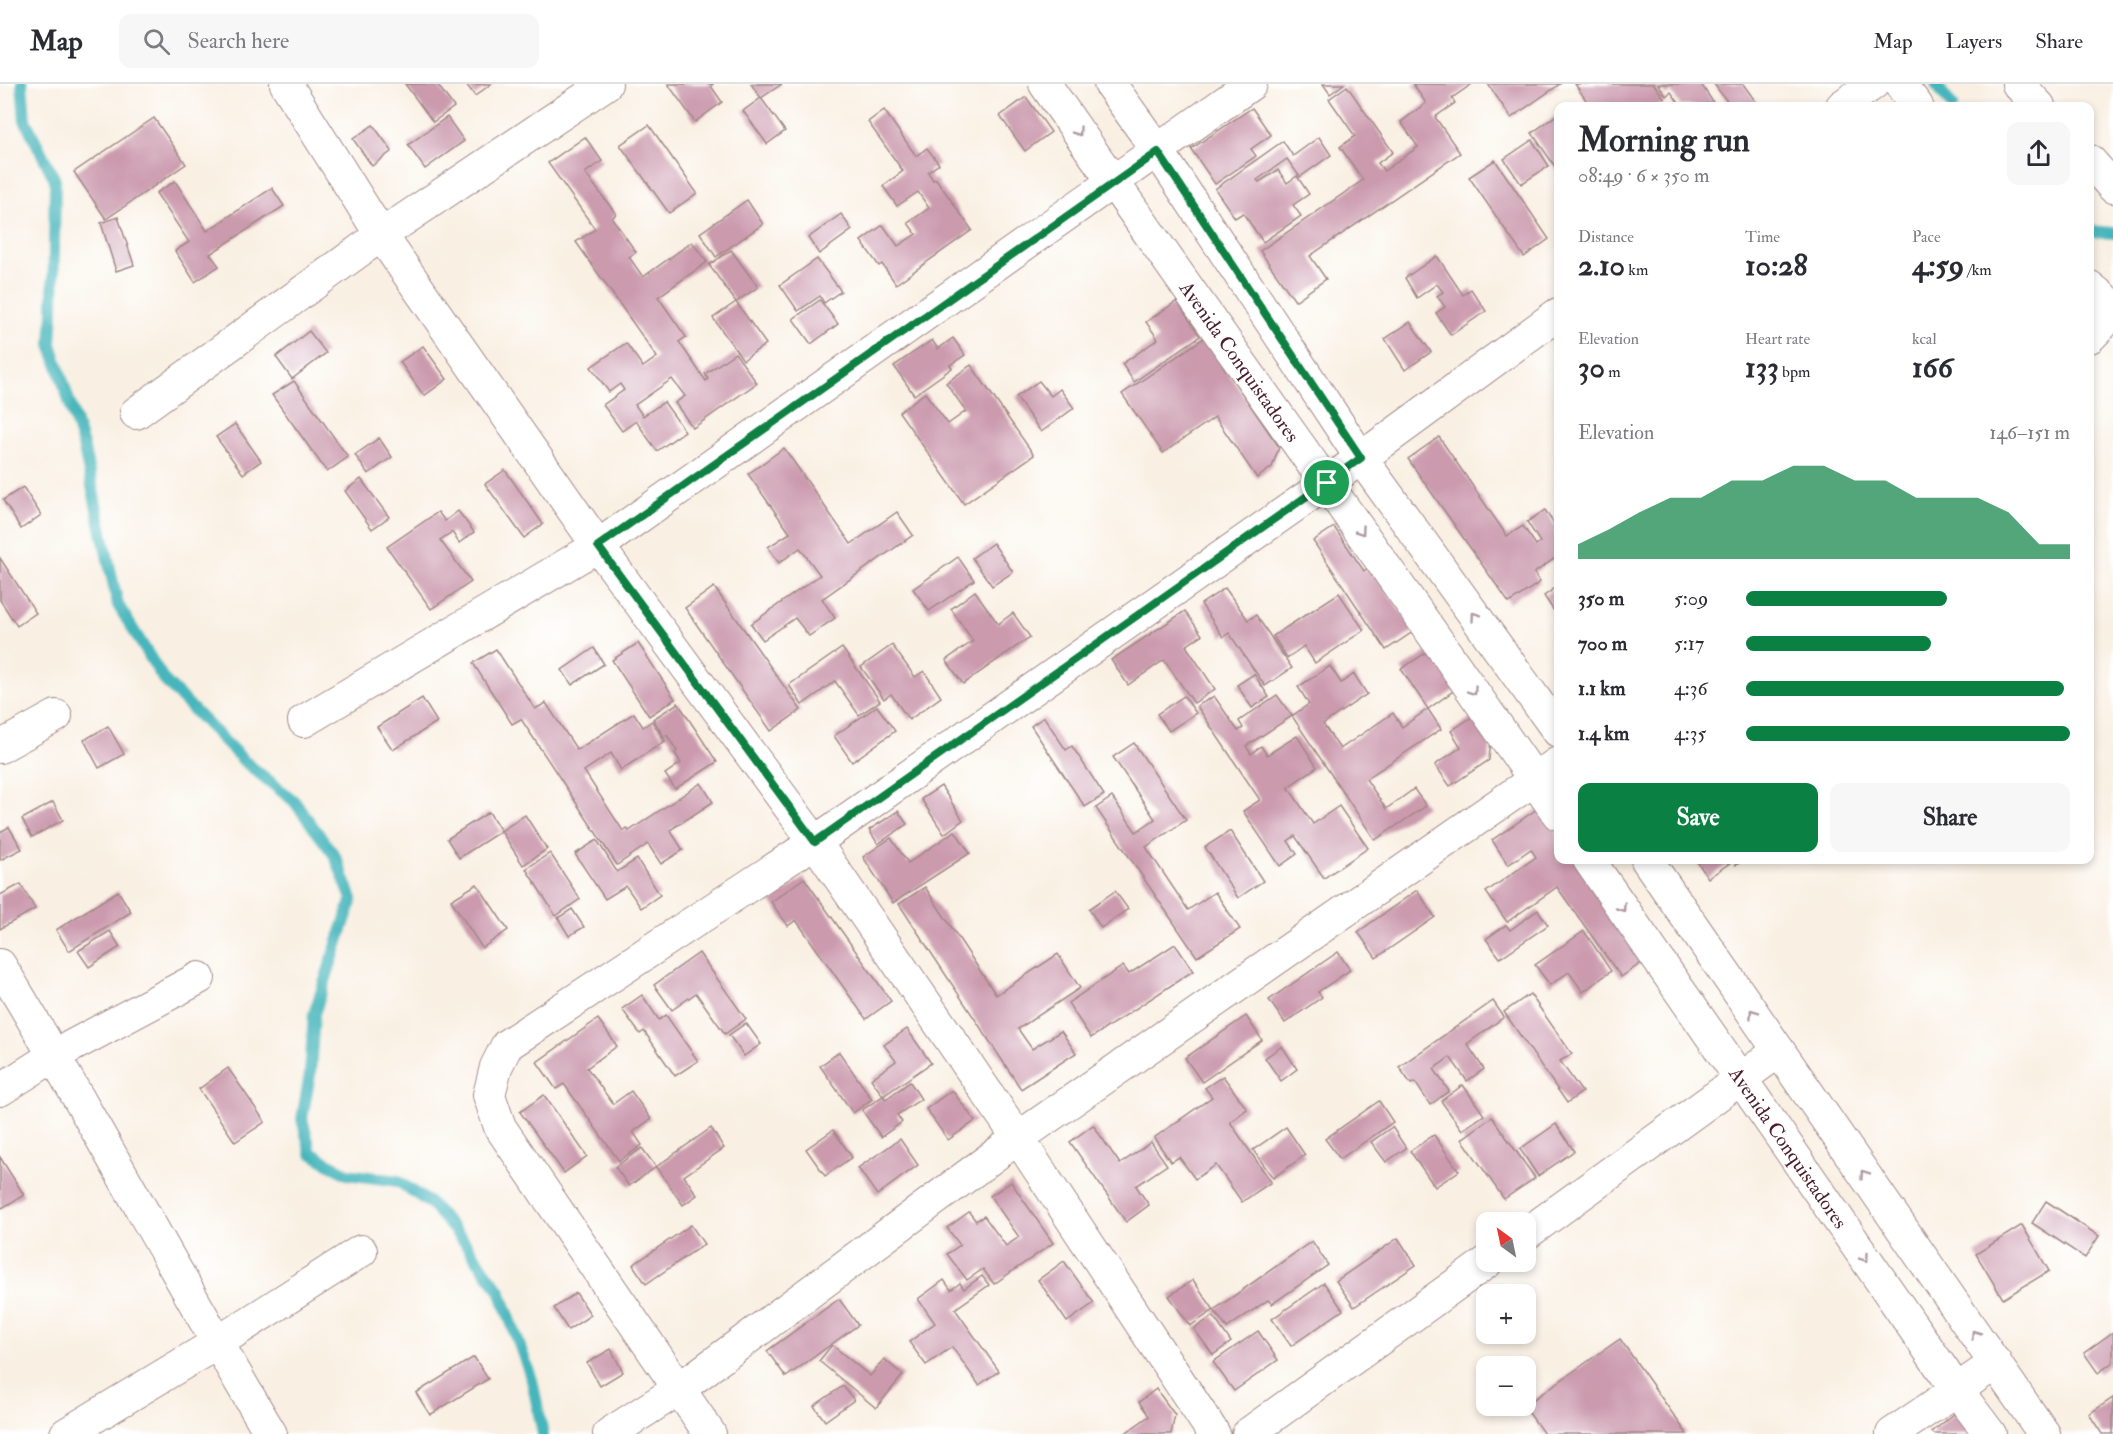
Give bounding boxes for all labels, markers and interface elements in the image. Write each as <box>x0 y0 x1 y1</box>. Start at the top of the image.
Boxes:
search box <box>119 14 539 68</box>
text: Map <box>30 24 83 59</box>
icon: search <box>140 25 173 58</box>
text: Search here <box>188 27 289 55</box>
text: Map <box>1873 28 1913 55</box>
text: Layers <box>1946 28 2002 55</box>
text: Share <box>2035 28 2083 55</box>
text: Morning run <box>1578 120 1750 161</box>
button: share <box>2007 122 2070 185</box>
one-way arrow <box>1071 126 1082 137</box>
text: 08:49 · 6 × 350 m <box>1578 163 1710 188</box>
text: Distance <box>1578 227 1634 247</box>
text: Time <box>1745 227 1780 247</box>
text: Pace <box>1912 227 1941 247</box>
text: 2.10 <box>1578 247 1625 284</box>
text: 10:28 <box>1745 247 1808 284</box>
text: 4:59 <box>1912 247 1964 284</box>
text: km <box>1625 260 1648 280</box>
text: /km <box>1964 260 1992 280</box>
street label: Avenida Conquistadores <box>1173 276 1305 447</box>
text: Elevation <box>1578 329 1639 349</box>
text: Heart rate <box>1745 329 1810 349</box>
text: kcal <box>1912 329 1937 349</box>
text: 30 <box>1578 349 1605 386</box>
text: 133 <box>1745 349 1779 386</box>
text: 166 <box>1912 349 1953 386</box>
text: m <box>1605 362 1621 382</box>
text: bpm <box>1779 362 1810 382</box>
text: Elevation <box>1578 420 1654 445</box>
text: 146–151 m <box>1989 420 2070 445</box>
pin <box>1301 457 1352 508</box>
icon: arrive <box>1310 466 1343 499</box>
one-way arrow <box>1354 524 1365 535</box>
text: 350 m <box>1578 586 1624 611</box>
text: 5:09 <box>1674 586 1708 611</box>
one-way arrow <box>1471 611 1482 622</box>
text: 700 m <box>1578 631 1627 656</box>
text: 5:17 <box>1674 631 1704 656</box>
text: 1.1 km <box>1578 676 1625 701</box>
text: 4:36 <box>1674 676 1708 701</box>
one-way arrow <box>1466 684 1477 695</box>
text: 1.4 km <box>1578 721 1629 746</box>
text: 4:35 <box>1674 721 1706 746</box>
button: Save <box>1578 783 1818 852</box>
button: Share <box>1830 783 2070 852</box>
one-way arrow <box>1615 901 1626 912</box>
one-way arrow <box>1749 1009 1760 1020</box>
street label: Avenida Conquistadores <box>1723 1061 1853 1234</box>
one-way arrow <box>1860 1169 1871 1180</box>
north arrow <box>1476 1212 1536 1272</box>
map controls <box>1476 1212 1536 1416</box>
one-way arrow <box>1858 1251 1869 1262</box>
button: + <box>1476 1284 1536 1344</box>
one-way arrow <box>1971 1329 1982 1340</box>
button: − <box>1476 1356 1536 1416</box>

